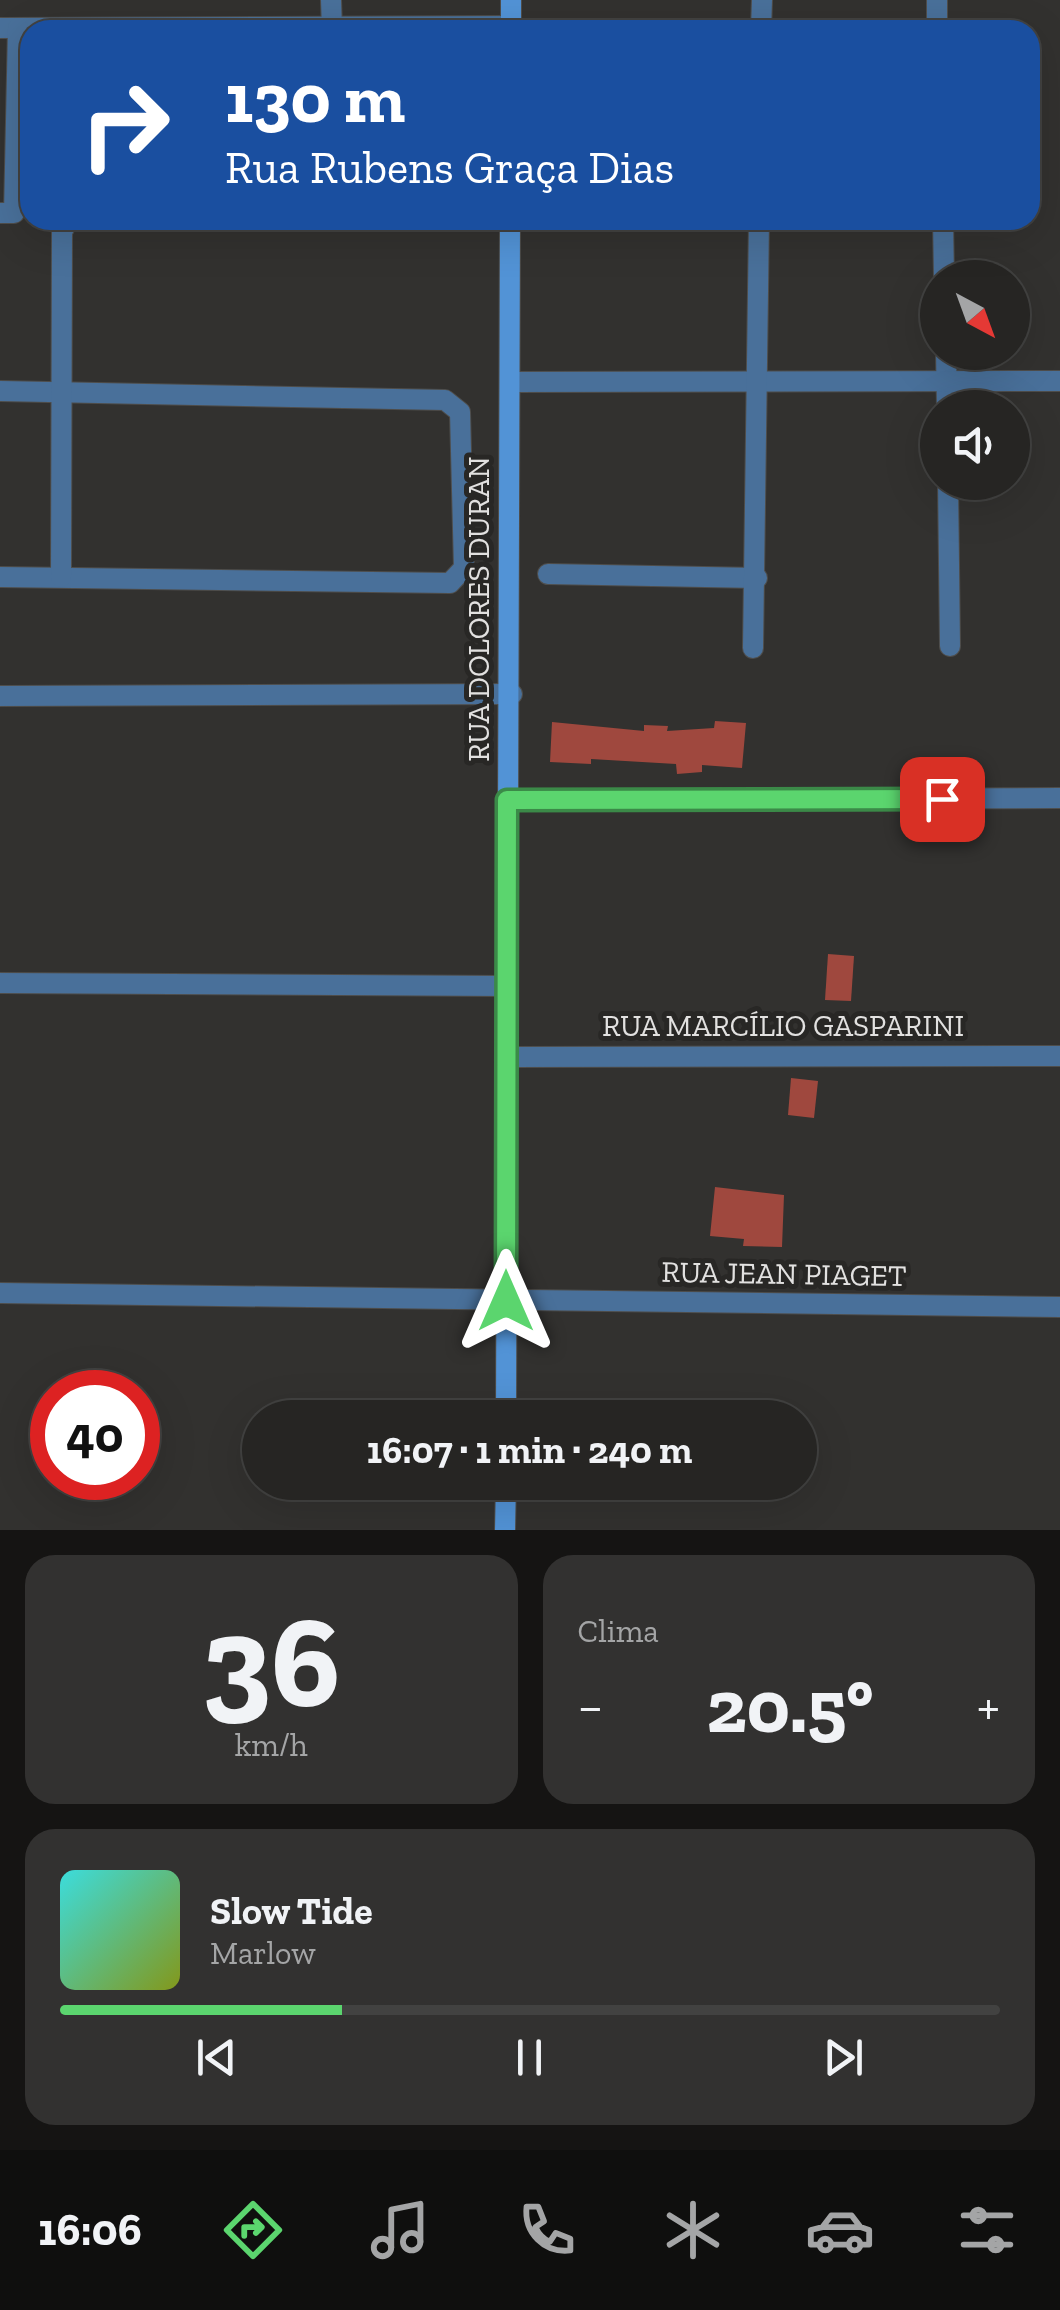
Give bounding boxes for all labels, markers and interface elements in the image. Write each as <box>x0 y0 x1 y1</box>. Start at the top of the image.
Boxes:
text: 130 m <box>225 56 405 140</box>
icon: right <box>60 60 190 190</box>
text: Rua Rubens Graça Dias <box>225 141 674 195</box>
north arrow <box>920 260 1030 370</box>
map controls <box>920 260 1030 500</box>
button: sound <box>920 390 1030 500</box>
street label: RUA DOLORES DURAN <box>461 456 497 762</box>
pin <box>900 757 985 842</box>
icon: arrive <box>915 772 970 827</box>
street label: RUA MARCÍLIO GASPARINI <box>602 1008 964 1044</box>
position arrow <box>454 1249 558 1353</box>
street label: RUA JEAN PIAGET <box>661 1254 907 1294</box>
speed limit sign: 40 <box>30 1370 160 1500</box>
text: 16:07 · 1 min · 240 m <box>367 1427 692 1473</box>
text: 36 <box>202 1583 341 1739</box>
text: Clima <box>578 1612 659 1650</box>
text: 20.5° <box>707 1661 874 1751</box>
text: − <box>578 1673 603 1739</box>
text: + <box>977 1673 1000 1739</box>
text: km/h <box>235 1726 308 1764</box>
text: Slow Tide <box>210 1888 373 1934</box>
text: Marlow <box>210 1934 316 1972</box>
icon: previous <box>189 2030 244 2085</box>
icon: pause <box>502 2030 557 2085</box>
icon: next <box>816 2030 871 2085</box>
icon: directions <box>218 2195 288 2265</box>
icon: music <box>365 2195 435 2265</box>
icon: phone <box>512 2195 582 2265</box>
icon: climate <box>658 2195 728 2265</box>
icon: car <box>805 2195 875 2265</box>
icon: filters <box>952 2195 1022 2265</box>
text: 16:06 <box>38 2203 142 2257</box>

